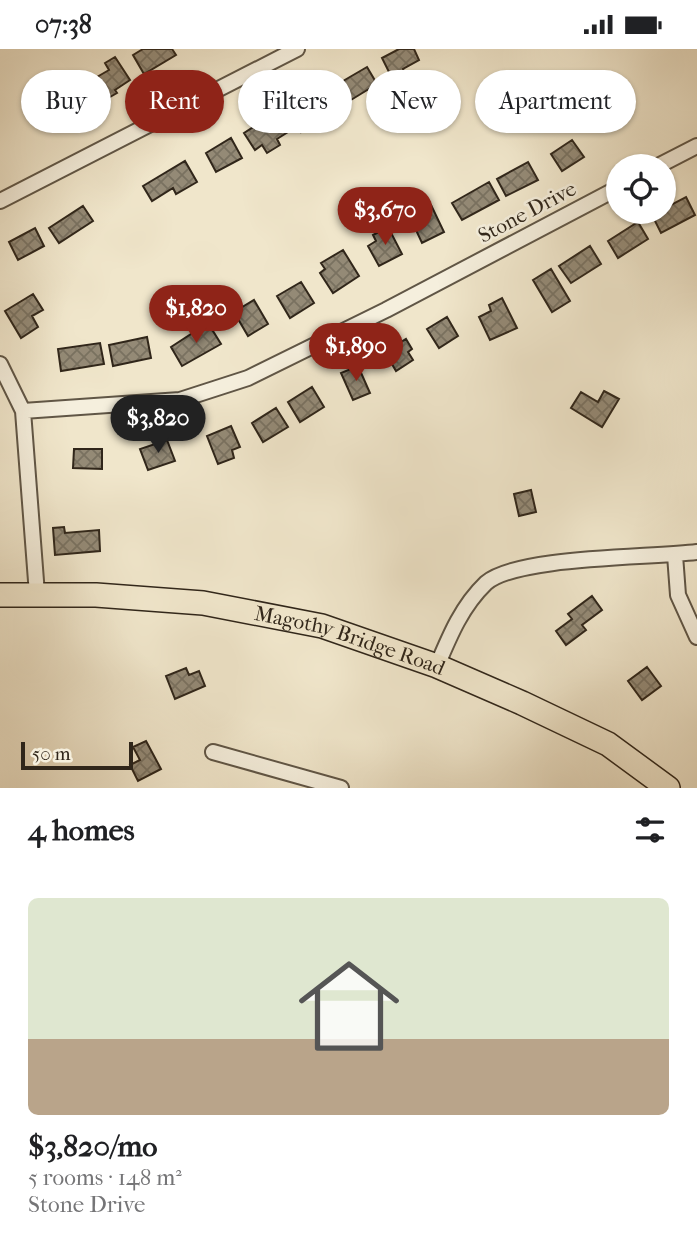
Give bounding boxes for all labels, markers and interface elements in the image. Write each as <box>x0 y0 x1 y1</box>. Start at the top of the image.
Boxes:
text: 07:38 <box>35 9 92 40</box>
chip: Buy <box>21 70 111 133</box>
chip: Rent <box>125 70 224 133</box>
chip: Filters <box>238 70 352 133</box>
chip: New <box>366 70 461 133</box>
chip: Apartment <box>475 70 636 133</box>
map controls <box>606 154 676 224</box>
button: locate <box>606 154 676 224</box>
street label: Stone Drive <box>474 176 580 248</box>
pin: $3,670 <box>328 187 442 247</box>
text: $3,670 <box>354 196 416 223</box>
pin: $1,820 <box>139 285 253 345</box>
text: $1,820 <box>165 294 227 321</box>
pin: $1,890 <box>299 323 413 383</box>
text: $1,890 <box>325 332 387 359</box>
pin: $3,820 <box>101 395 215 455</box>
text: $3,820 <box>127 404 189 431</box>
street label: Magothy Bridge Road <box>252 601 449 680</box>
scale bar <box>21 739 133 771</box>
text: 50 m <box>32 743 71 765</box>
icon: filters <box>631 811 669 849</box>
text: 4 homes <box>28 813 135 848</box>
icon: home <box>286 943 412 1069</box>
text: $3,820/mo <box>28 1129 157 1164</box>
text: 5 rooms · 148 m² <box>28 1164 182 1191</box>
text: Stone Drive <box>28 1191 145 1218</box>

